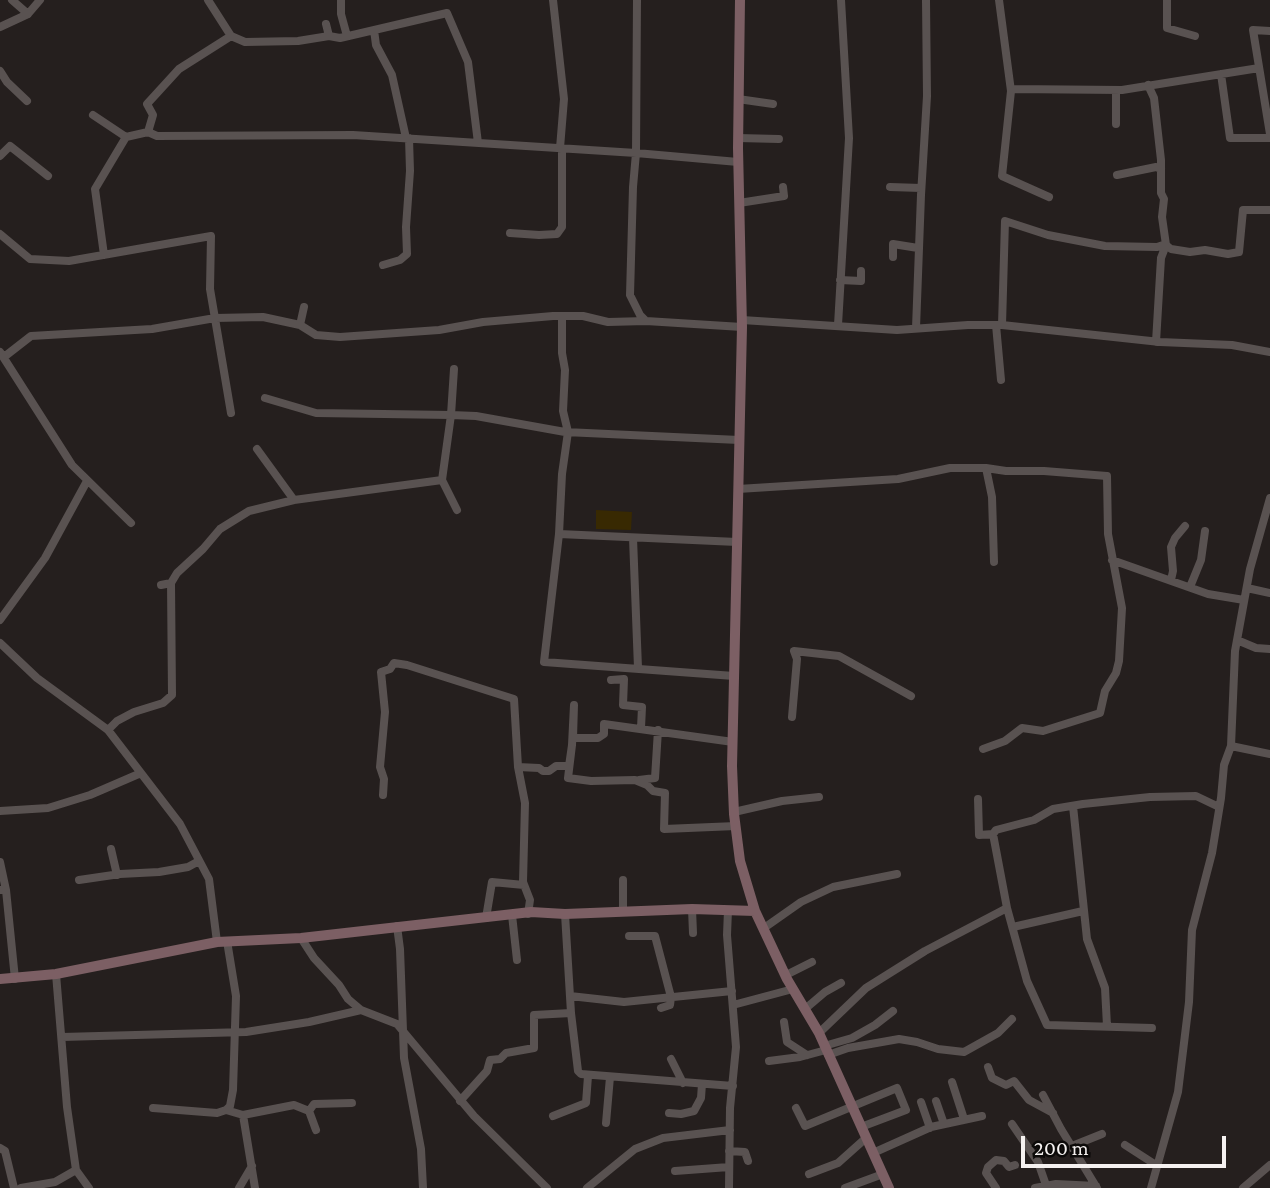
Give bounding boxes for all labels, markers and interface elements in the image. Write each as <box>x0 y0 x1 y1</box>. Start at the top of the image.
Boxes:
scale bar <box>1025 1122 1230 1166</box>
text: 200 m <box>1034 1136 1089 1160</box>

